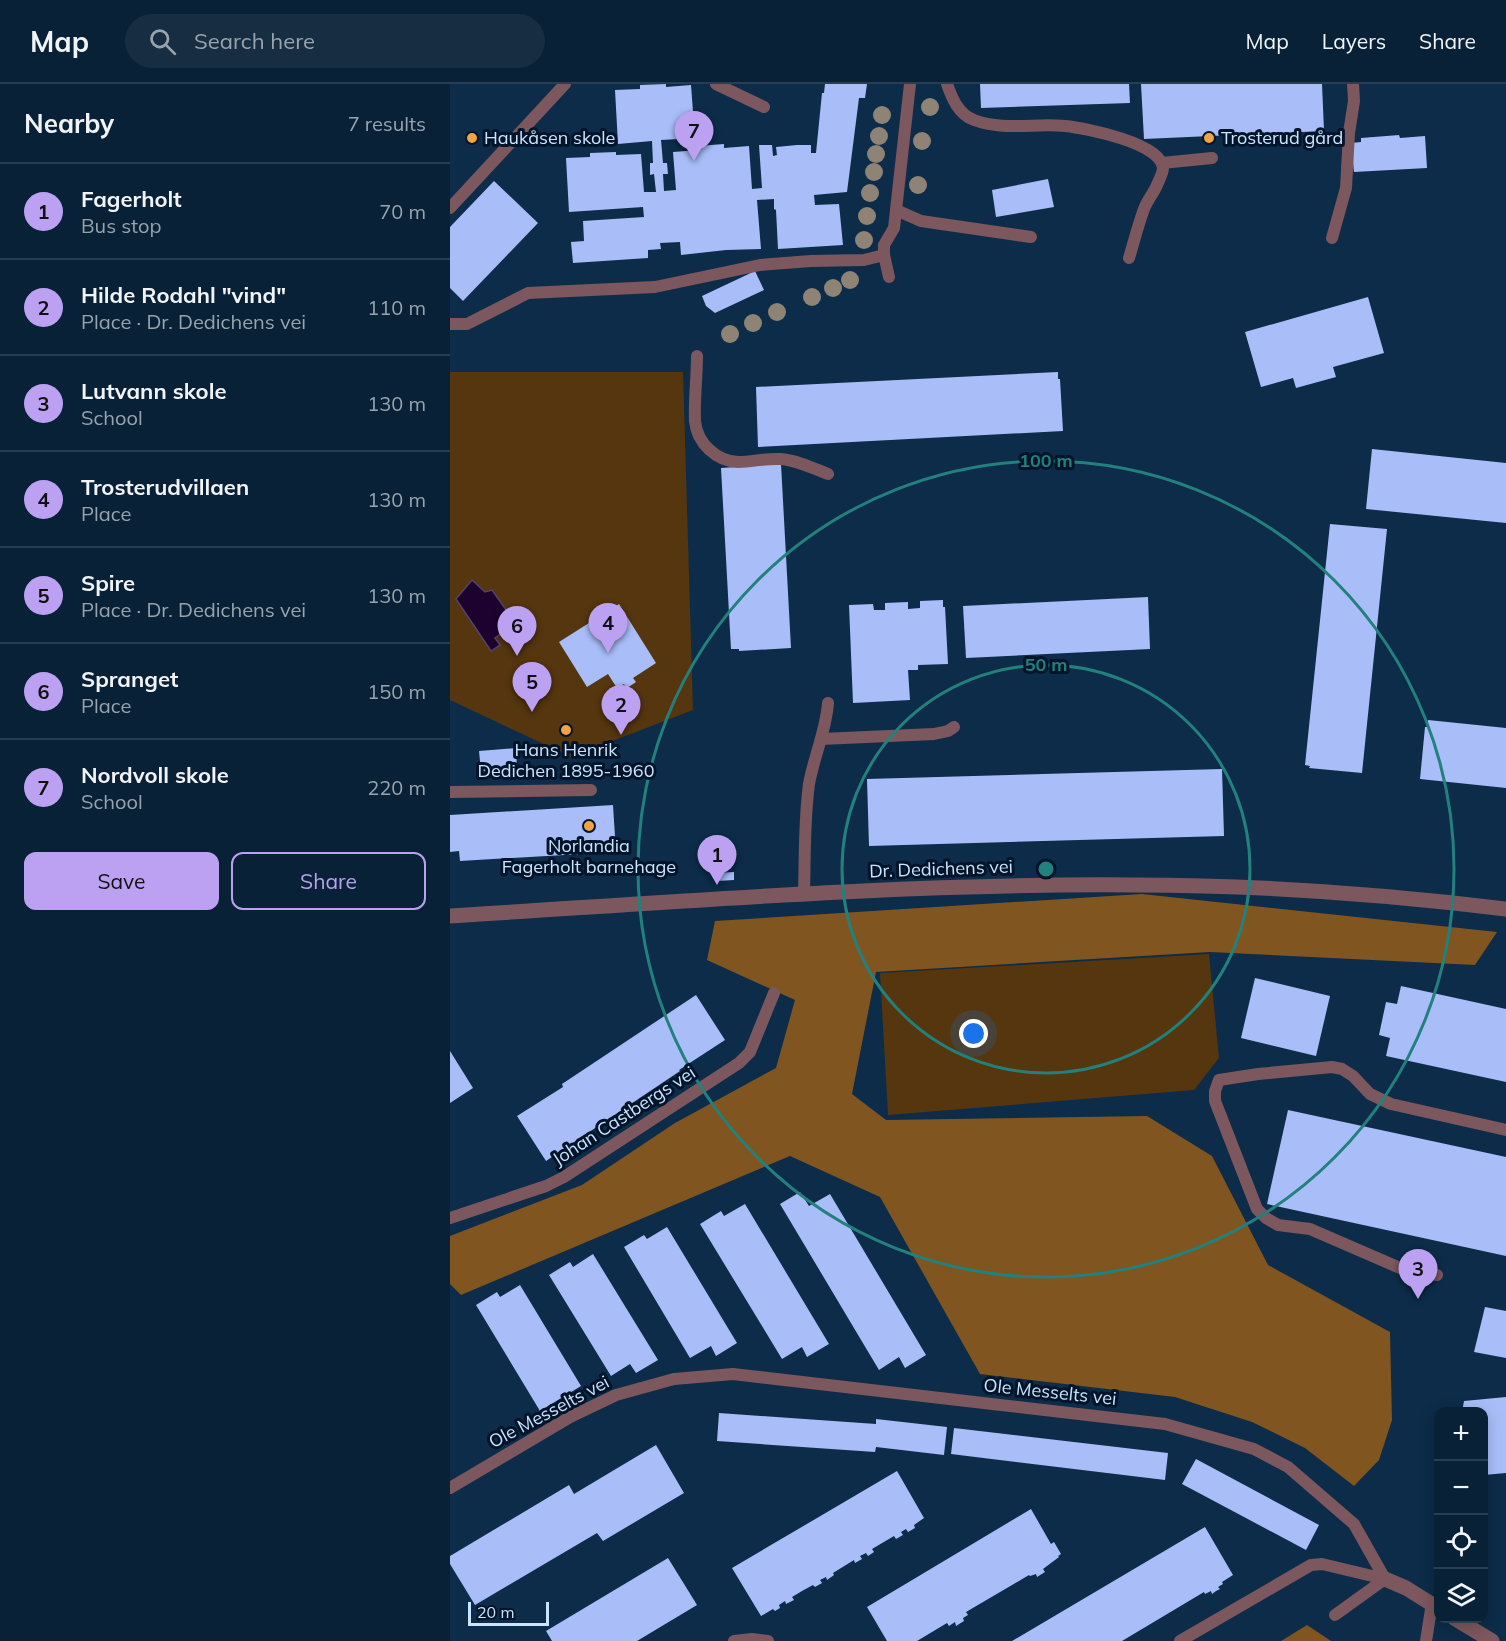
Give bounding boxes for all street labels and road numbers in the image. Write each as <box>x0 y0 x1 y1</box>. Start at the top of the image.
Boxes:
street label: Dr. Dedichens vei <box>869 855 1013 883</box>
street label: Johan Castbergs vei <box>548 1061 699 1170</box>
street label: Ole Messelts vei <box>485 1370 613 1453</box>
street label: Ole Messelts vei <box>983 1373 1118 1410</box>

